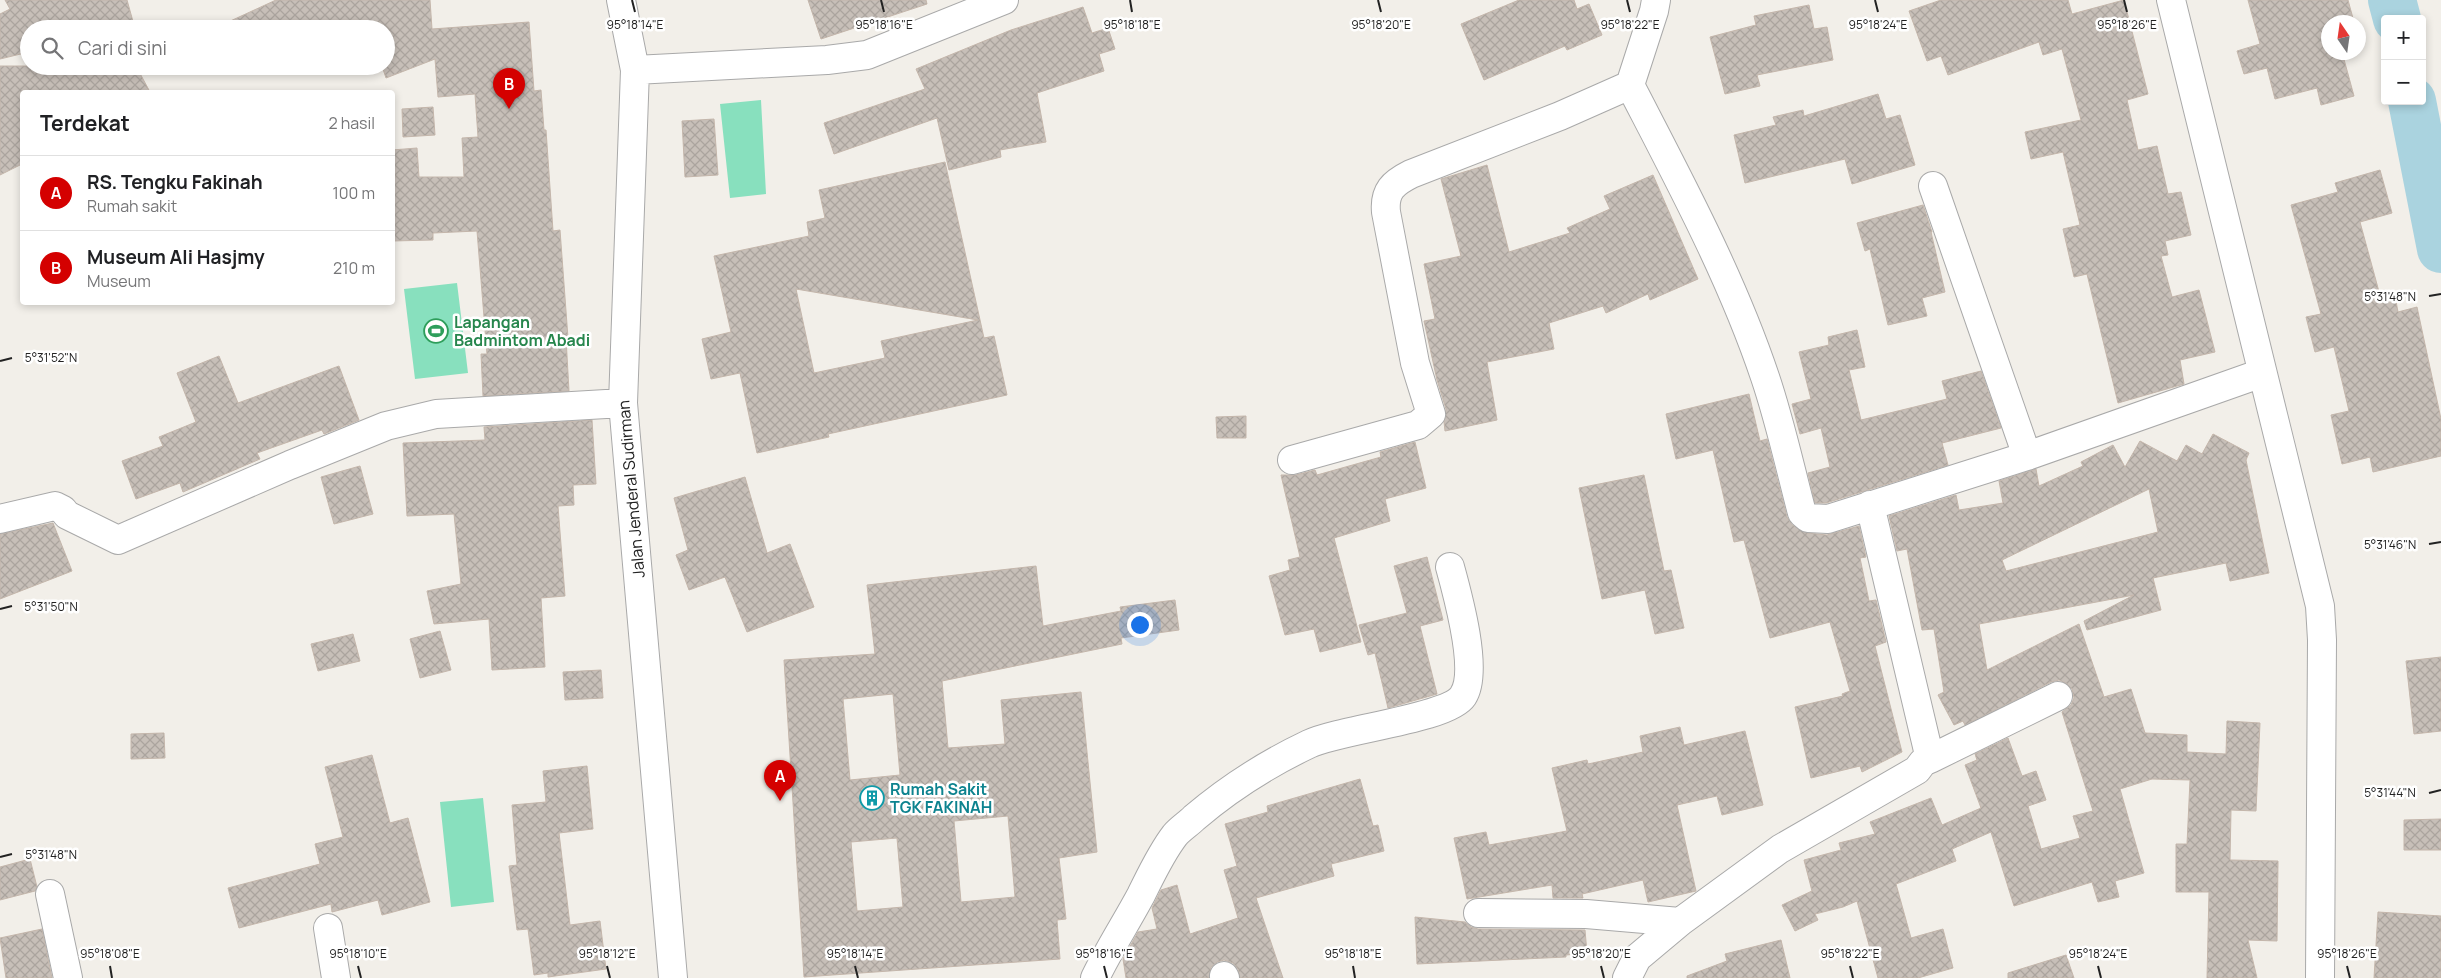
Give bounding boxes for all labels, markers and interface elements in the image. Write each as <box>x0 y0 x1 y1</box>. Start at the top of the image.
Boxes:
north arrow <box>2321 15 2366 60</box>
map controls <box>2381 15 2426 105</box>
button: + <box>2381 15 2426 60</box>
text: 95°18'14"E <box>607 16 664 33</box>
text: 95°18'16"E <box>855 16 913 33</box>
text: 95°18'18"E <box>1103 16 1161 33</box>
text: 95°18'20"E <box>1351 16 1411 33</box>
text: 95°18'22"E <box>1600 16 1660 33</box>
text: 95°18'24"E <box>1849 16 1908 33</box>
text: 95°18'26"E <box>2097 16 2157 33</box>
search box <box>20 20 395 75</box>
icon: search <box>38 34 66 62</box>
text: Cari di sini <box>78 35 167 61</box>
button: − <box>2381 60 2426 105</box>
pin: B <box>493 68 525 109</box>
text: Terdekat <box>40 109 130 137</box>
text: 2 hasil <box>328 112 375 134</box>
text: RS. Tengku Fakinah <box>87 169 263 195</box>
text: A <box>51 182 61 204</box>
text: 100 m <box>332 182 375 204</box>
text: Rumah sakit <box>87 195 177 217</box>
text: Museum Ali Hasjmy <box>87 244 265 270</box>
text: B <box>51 257 61 279</box>
text: 210 m <box>333 257 375 279</box>
text: Museum <box>87 270 151 292</box>
text: 5°31'48"N <box>2364 288 2416 305</box>
place label: Lapangan Badmintom Abadi <box>454 311 590 351</box>
sports icon: Lapangan Badmintom Abadi <box>423 318 449 344</box>
text: 5°31'52"N <box>25 349 77 366</box>
street label: Jalan Jenderal Sudirman <box>612 399 650 579</box>
text: 5°31'46"N <box>2364 536 2416 553</box>
text: 5°31'50"N <box>24 598 78 615</box>
your location <box>1127 612 1153 638</box>
pin: A <box>764 760 796 801</box>
place label: Rumah Sakit TGK FAKINAH <box>890 778 992 818</box>
text: 5°31'44"N <box>2364 784 2416 801</box>
building icon: Rumah Sakit TGK FAKINAH <box>859 785 885 811</box>
text: 5°31'48"N <box>25 846 77 863</box>
text: 95°18'08"E <box>80 945 140 962</box>
text: 95°18'10"E <box>329 945 387 962</box>
text: 95°18'12"E <box>578 945 636 962</box>
text: 95°18'14"E <box>827 945 884 962</box>
text: 95°18'16"E <box>1075 945 1133 962</box>
text: 95°18'18"E <box>1324 945 1382 962</box>
text: 95°18'20"E <box>1571 945 1631 962</box>
text: 95°18'22"E <box>1820 945 1880 962</box>
text: 95°18'24"E <box>2069 945 2128 962</box>
text: 95°18'26"E <box>2317 945 2377 962</box>

